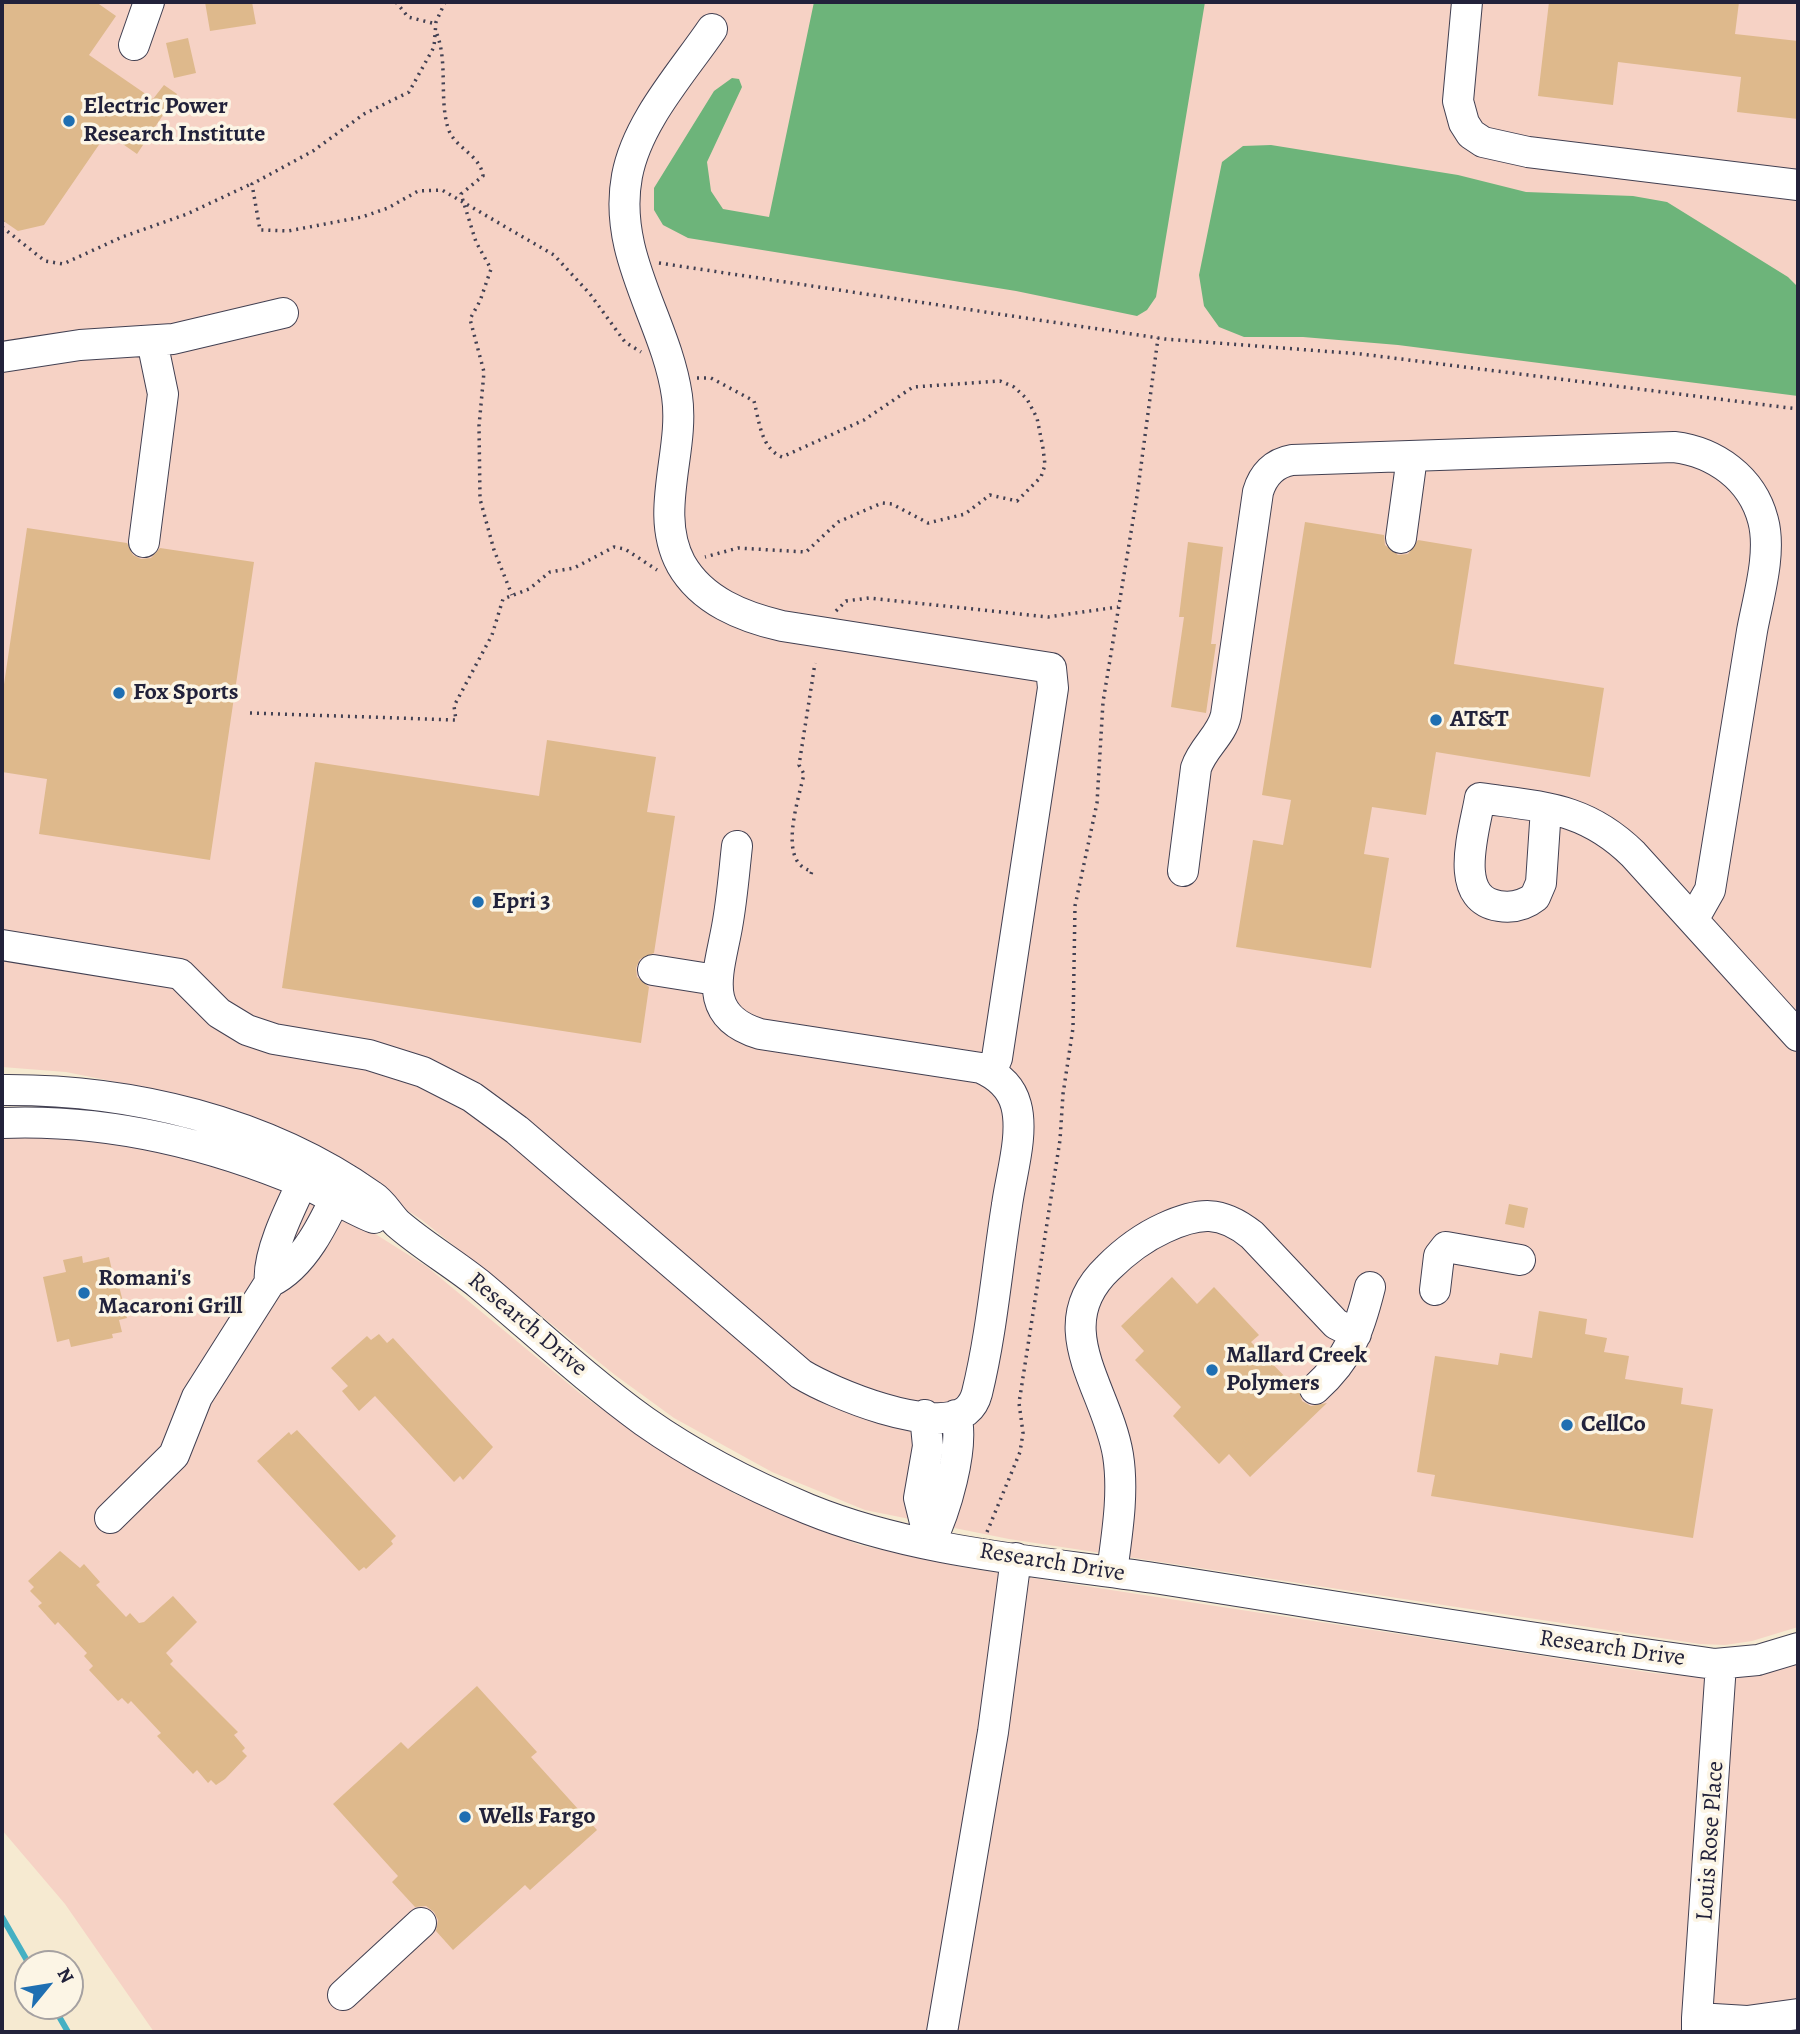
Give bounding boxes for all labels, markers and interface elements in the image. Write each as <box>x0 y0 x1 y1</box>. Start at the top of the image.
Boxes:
place label: Electric Power Research Institute <box>83 93 265 149</box>
marker: Electric Power Research Institute <box>61 113 77 129</box>
place label: Fox Sports <box>133 679 239 707</box>
marker: Fox Sports <box>111 685 127 701</box>
place label: AT&T <box>1450 706 1509 734</box>
marker: AT&T <box>1428 712 1444 728</box>
place label: Epri 3 <box>492 888 551 916</box>
marker: Epri 3 <box>470 894 486 910</box>
place label: Romani's Macaroni Grill <box>98 1265 243 1321</box>
street label: Research Drive <box>461 1267 593 1383</box>
marker: Romani's Macaroni Grill <box>76 1285 92 1301</box>
place label: Mallard Creek Polymers <box>1226 1342 1367 1398</box>
marker: Mallard Creek Polymers <box>1204 1362 1220 1378</box>
place label: CellCo <box>1581 1411 1646 1439</box>
marker: CellCo <box>1559 1417 1575 1433</box>
street label: Research Drive <box>977 1537 1127 1589</box>
street label: Research Drive <box>1537 1625 1687 1673</box>
street label: Louis Rose Place <box>1691 1760 1731 1922</box>
place label: Wells Fargo <box>479 1803 596 1831</box>
marker: Wells Fargo <box>457 1809 473 1825</box>
north arrow <box>14 1950 84 2020</box>
text: N <box>51 1963 80 1988</box>

